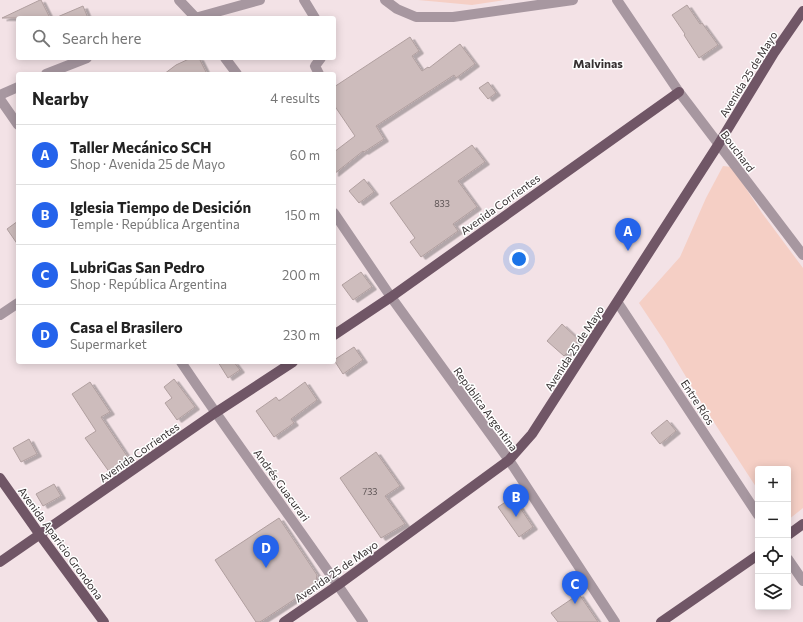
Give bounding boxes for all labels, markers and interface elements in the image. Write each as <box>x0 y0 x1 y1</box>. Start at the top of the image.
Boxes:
search box <box>16 16 336 60</box>
icon: search <box>30 27 52 49</box>
street label: Avenida 25 de Mayo <box>716 28 780 119</box>
text: Search here <box>62 29 141 47</box>
district label: Malvinas <box>573 56 623 70</box>
text: Nearby <box>32 88 89 109</box>
text: 4 results <box>270 90 320 106</box>
street label: Bouchard <box>718 128 758 174</box>
text: Taller Mecánico SCH <box>70 138 211 156</box>
text: A <box>40 147 50 163</box>
text: 60 m <box>290 147 320 163</box>
text: Shop · Avenida 25 de Mayo <box>70 156 225 172</box>
street label: Avenida Corrientes <box>458 171 542 237</box>
text: Iglesia Tiempo de Desición <box>70 198 251 216</box>
house number: 833 <box>434 198 450 209</box>
text: B <box>41 207 49 223</box>
text: 150 m <box>285 207 320 223</box>
text: Temple · República Argentina <box>70 216 240 232</box>
pin: A <box>615 218 641 251</box>
your location <box>509 249 529 269</box>
text: LubriGas San Pedro <box>70 258 205 276</box>
text: C <box>41 267 49 283</box>
text: 200 m <box>282 267 320 283</box>
text: Shop · República Argentina <box>70 276 227 292</box>
street label: Avenida 25 de Mayo <box>542 303 607 393</box>
text: Casa el Brasilero <box>70 318 183 336</box>
text: D <box>40 327 50 343</box>
text: 230 m <box>283 327 320 343</box>
text: Supermarket <box>70 336 147 352</box>
street label: República Argentina <box>451 365 521 453</box>
street label: Entre Ríos <box>679 377 717 427</box>
street label: Avenida Corrientes <box>96 419 182 485</box>
street label: Andrés Guacurari <box>251 446 313 524</box>
map controls <box>755 466 791 610</box>
button: + <box>755 466 791 502</box>
street label: Avenida Aparicio Grondona <box>16 484 106 602</box>
pin: B <box>503 484 529 517</box>
house number: 733 <box>363 486 378 497</box>
button: − <box>755 502 791 538</box>
pin: D <box>253 535 279 568</box>
street label: Avenida 25 de Mayo <box>292 537 380 605</box>
button: locate <box>755 538 791 574</box>
pin: C <box>562 571 588 604</box>
button: layers <box>755 574 791 610</box>

